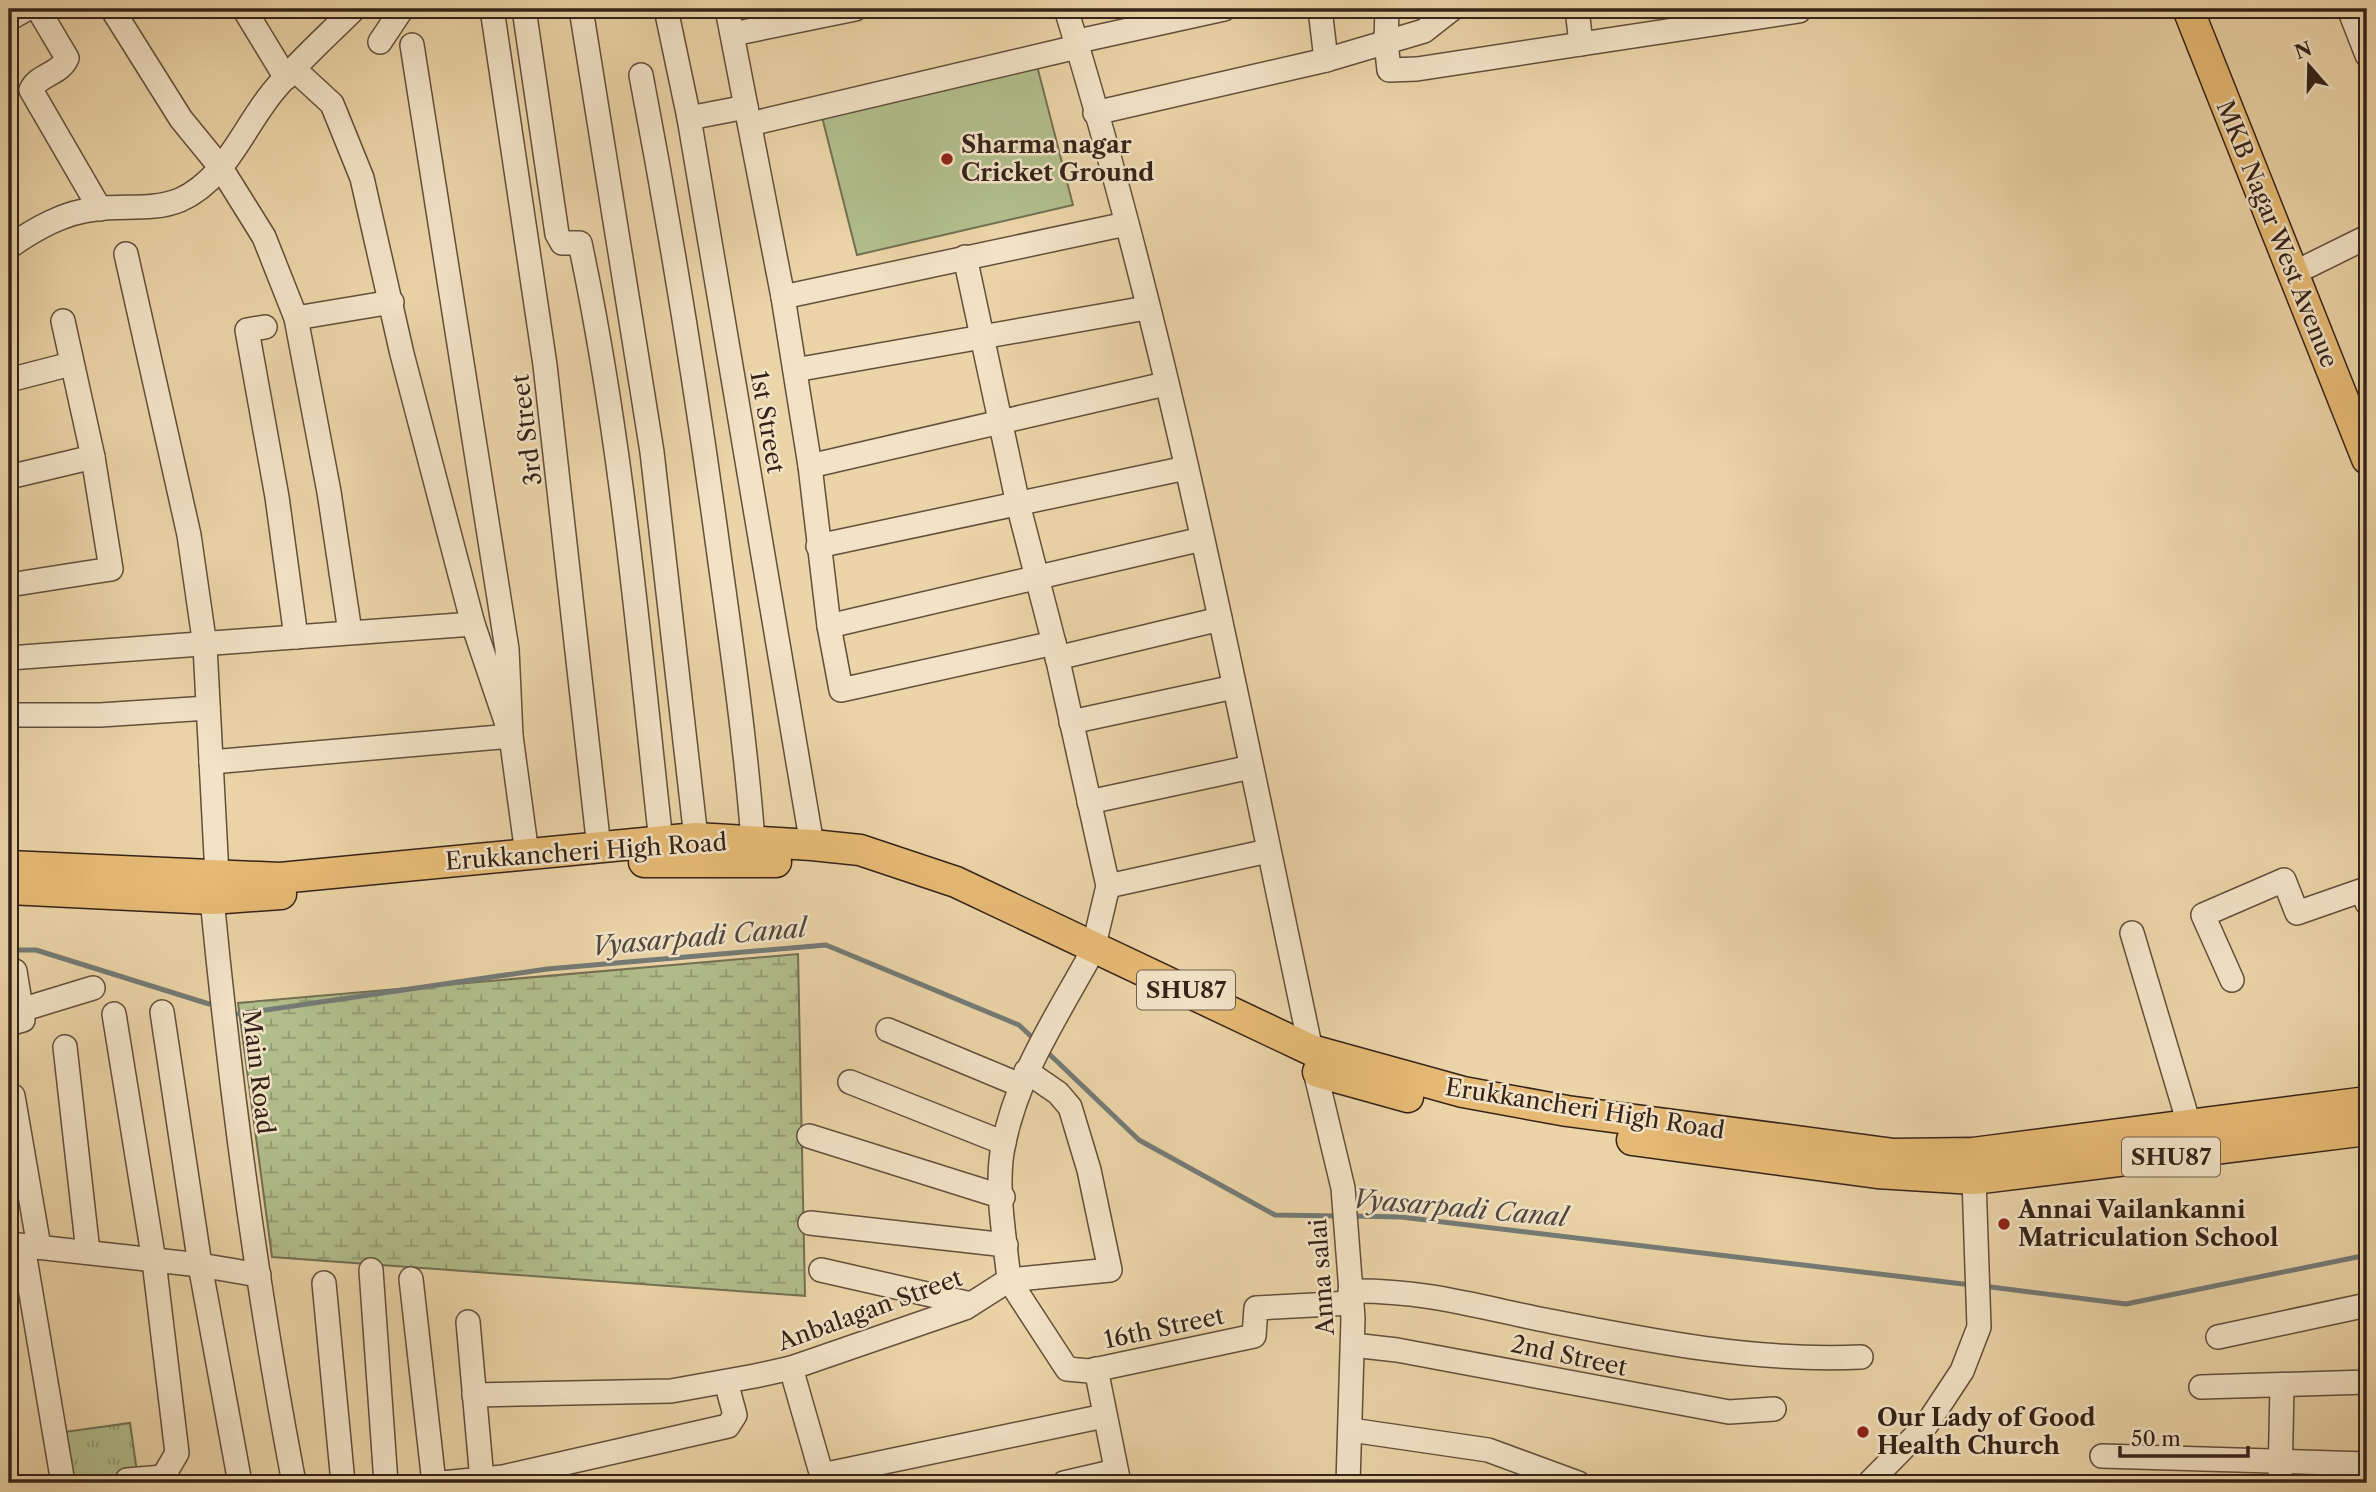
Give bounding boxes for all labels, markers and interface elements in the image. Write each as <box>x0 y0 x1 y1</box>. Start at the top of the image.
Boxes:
north arrow <box>2274 32 2344 102</box>
text: N <box>2292 37 2315 64</box>
street label: MKB Nagar West Avenue <box>2211 96 2344 372</box>
place label: Sharma nagar Cricket Ground <box>961 130 1154 187</box>
marker: Sharma nagar Cricket Ground <box>939 151 955 167</box>
street label: 1st Street <box>744 369 791 476</box>
street label: 3rd Street <box>505 372 548 487</box>
street label: Erukkancheri High Road <box>444 827 728 876</box>
water label: Vyasarpadi Canal <box>590 911 811 962</box>
road number: SHU87 <box>1137 970 1235 1009</box>
street label: Main Road <box>236 1008 281 1136</box>
street label: Erukkancheri High Road <box>1443 1072 1727 1145</box>
road number: SHU87 <box>2122 1138 2220 1176</box>
water label: Vyasarpadi Canal <box>1351 1183 1572 1234</box>
place label: Annai Vailankanni Matriculation School <box>2017 1195 2279 1252</box>
marker: Annai Vailankanni Matriculation School <box>1996 1216 2012 1232</box>
street label: Anna salai <box>1303 1218 1340 1337</box>
street label: Anbalagan Street <box>773 1262 967 1357</box>
street label: 16th Street <box>1101 1301 1227 1354</box>
street label: 2nd Street <box>1508 1329 1630 1382</box>
place label: Our Lady of Good Health Church <box>1877 1403 2095 1460</box>
scale bar <box>2120 1415 2248 1459</box>
marker: Our Lady of Good Health Church <box>1855 1424 1871 1440</box>
text: 50 m <box>2131 1426 2181 1451</box>

